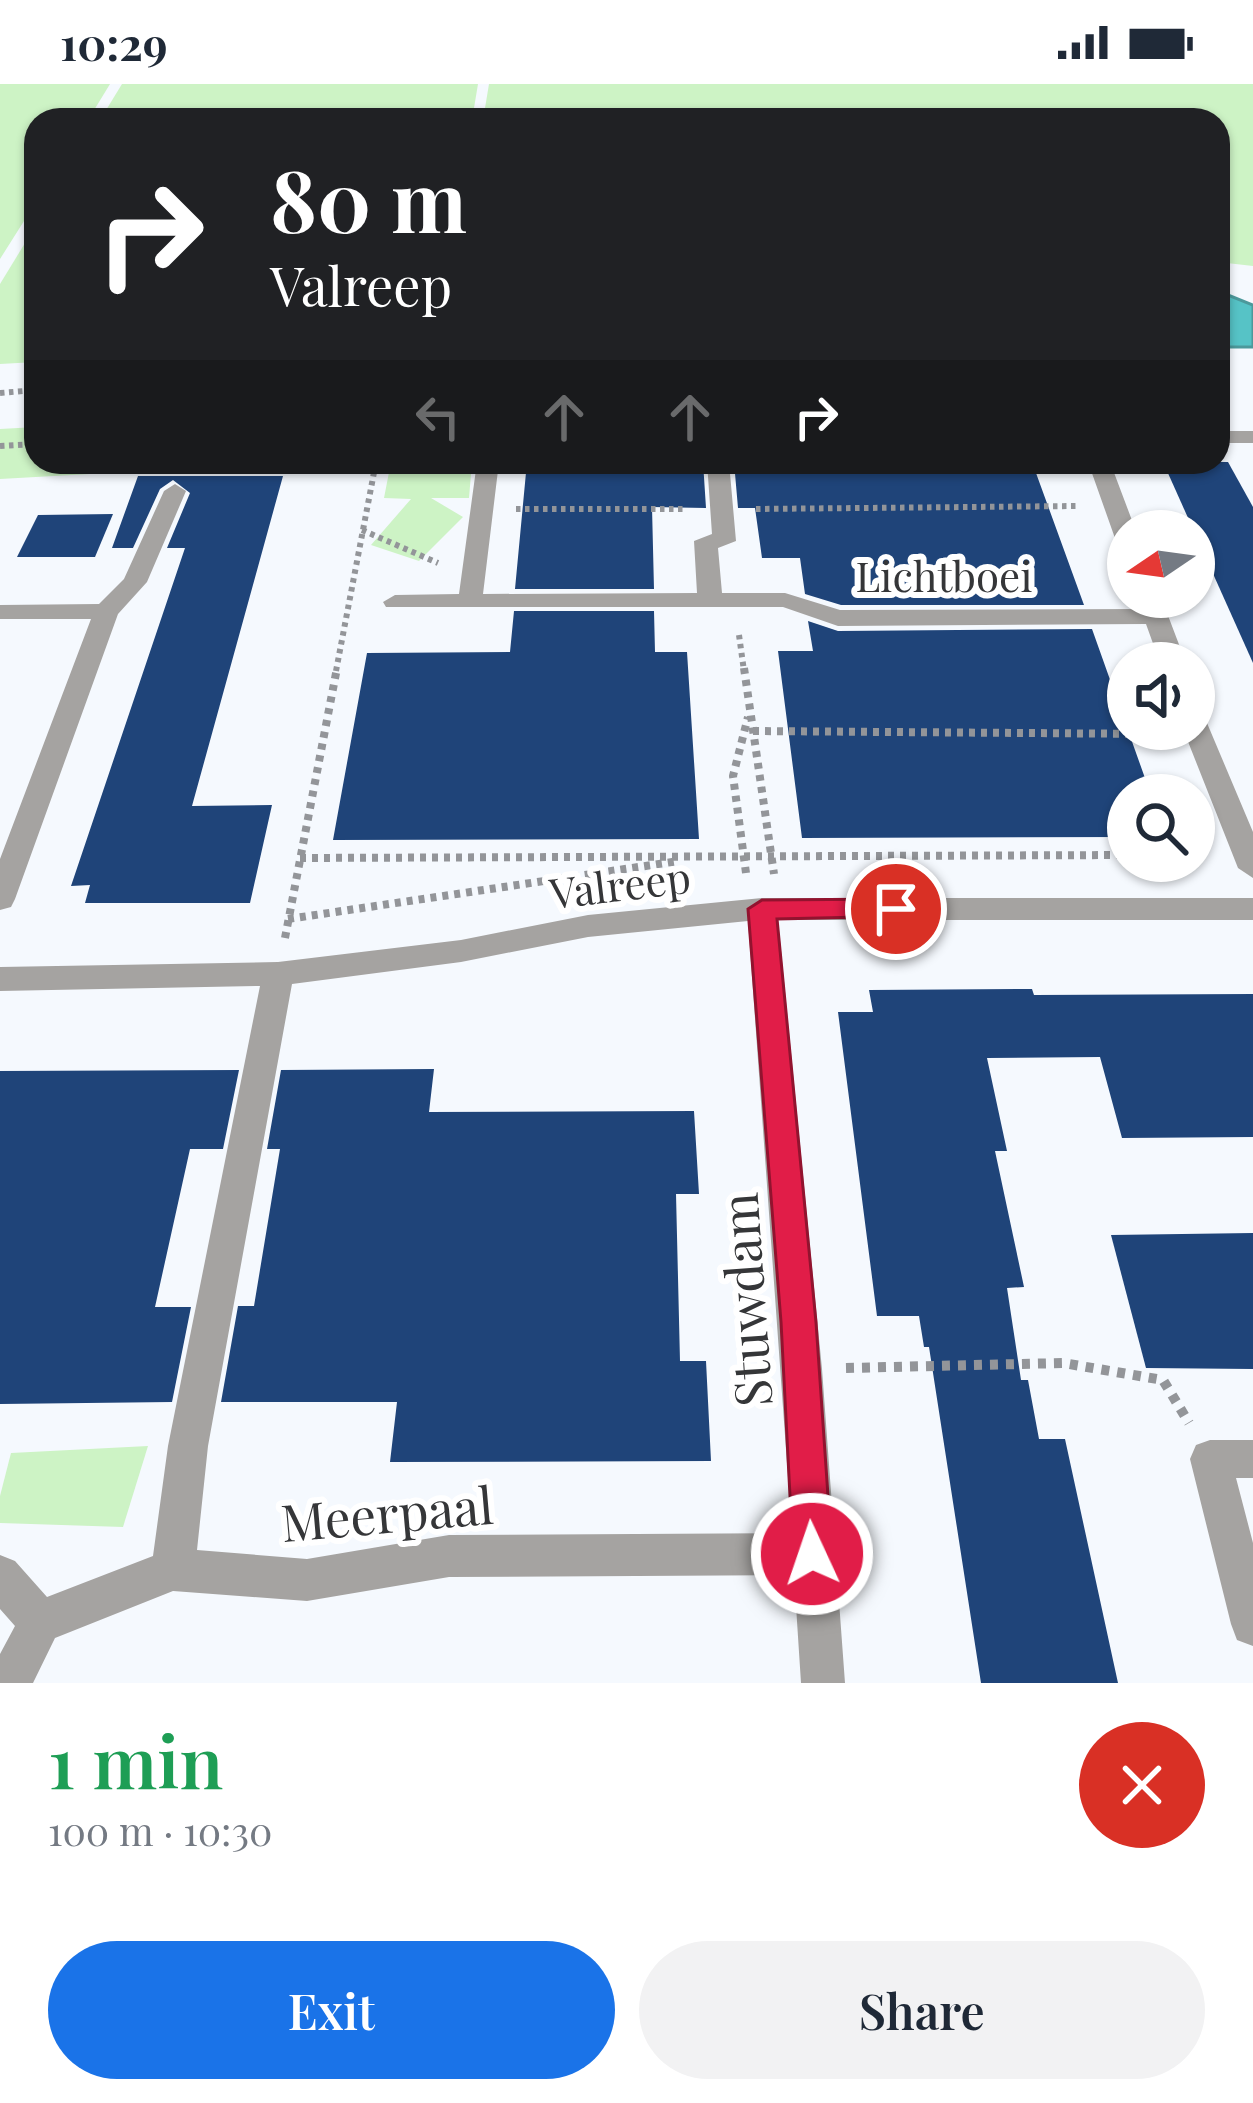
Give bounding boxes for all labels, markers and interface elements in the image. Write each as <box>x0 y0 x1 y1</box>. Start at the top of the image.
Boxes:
text: 10:29 <box>60 12 168 72</box>
text: 80 m <box>270 142 467 254</box>
icon: right <box>72 156 228 312</box>
text: Valreep <box>270 249 452 321</box>
icon: left <box>405 384 471 450</box>
icon: ahead <box>531 384 597 450</box>
icon: ahead <box>657 384 723 450</box>
icon: right <box>783 384 849 450</box>
north arrow <box>1107 510 1215 618</box>
map controls <box>1107 510 1215 882</box>
street label: Lichtboei <box>855 547 1033 603</box>
button: sound <box>1107 642 1215 750</box>
button: search <box>1107 774 1215 882</box>
street label: Valreep <box>545 848 694 921</box>
pin <box>845 858 947 960</box>
icon: arrive <box>863 876 929 942</box>
street label: Stuwdam <box>703 1191 785 1409</box>
street label: Meerpaal <box>278 1469 496 1555</box>
position arrow <box>749 1491 875 1617</box>
text: 1 min <box>48 1711 223 1807</box>
button: close <box>1079 1722 1205 1848</box>
text: 100 m · 10:30 <box>48 1804 272 1856</box>
button: Exit <box>48 1941 615 2079</box>
button: Share <box>639 1941 1205 2079</box>

